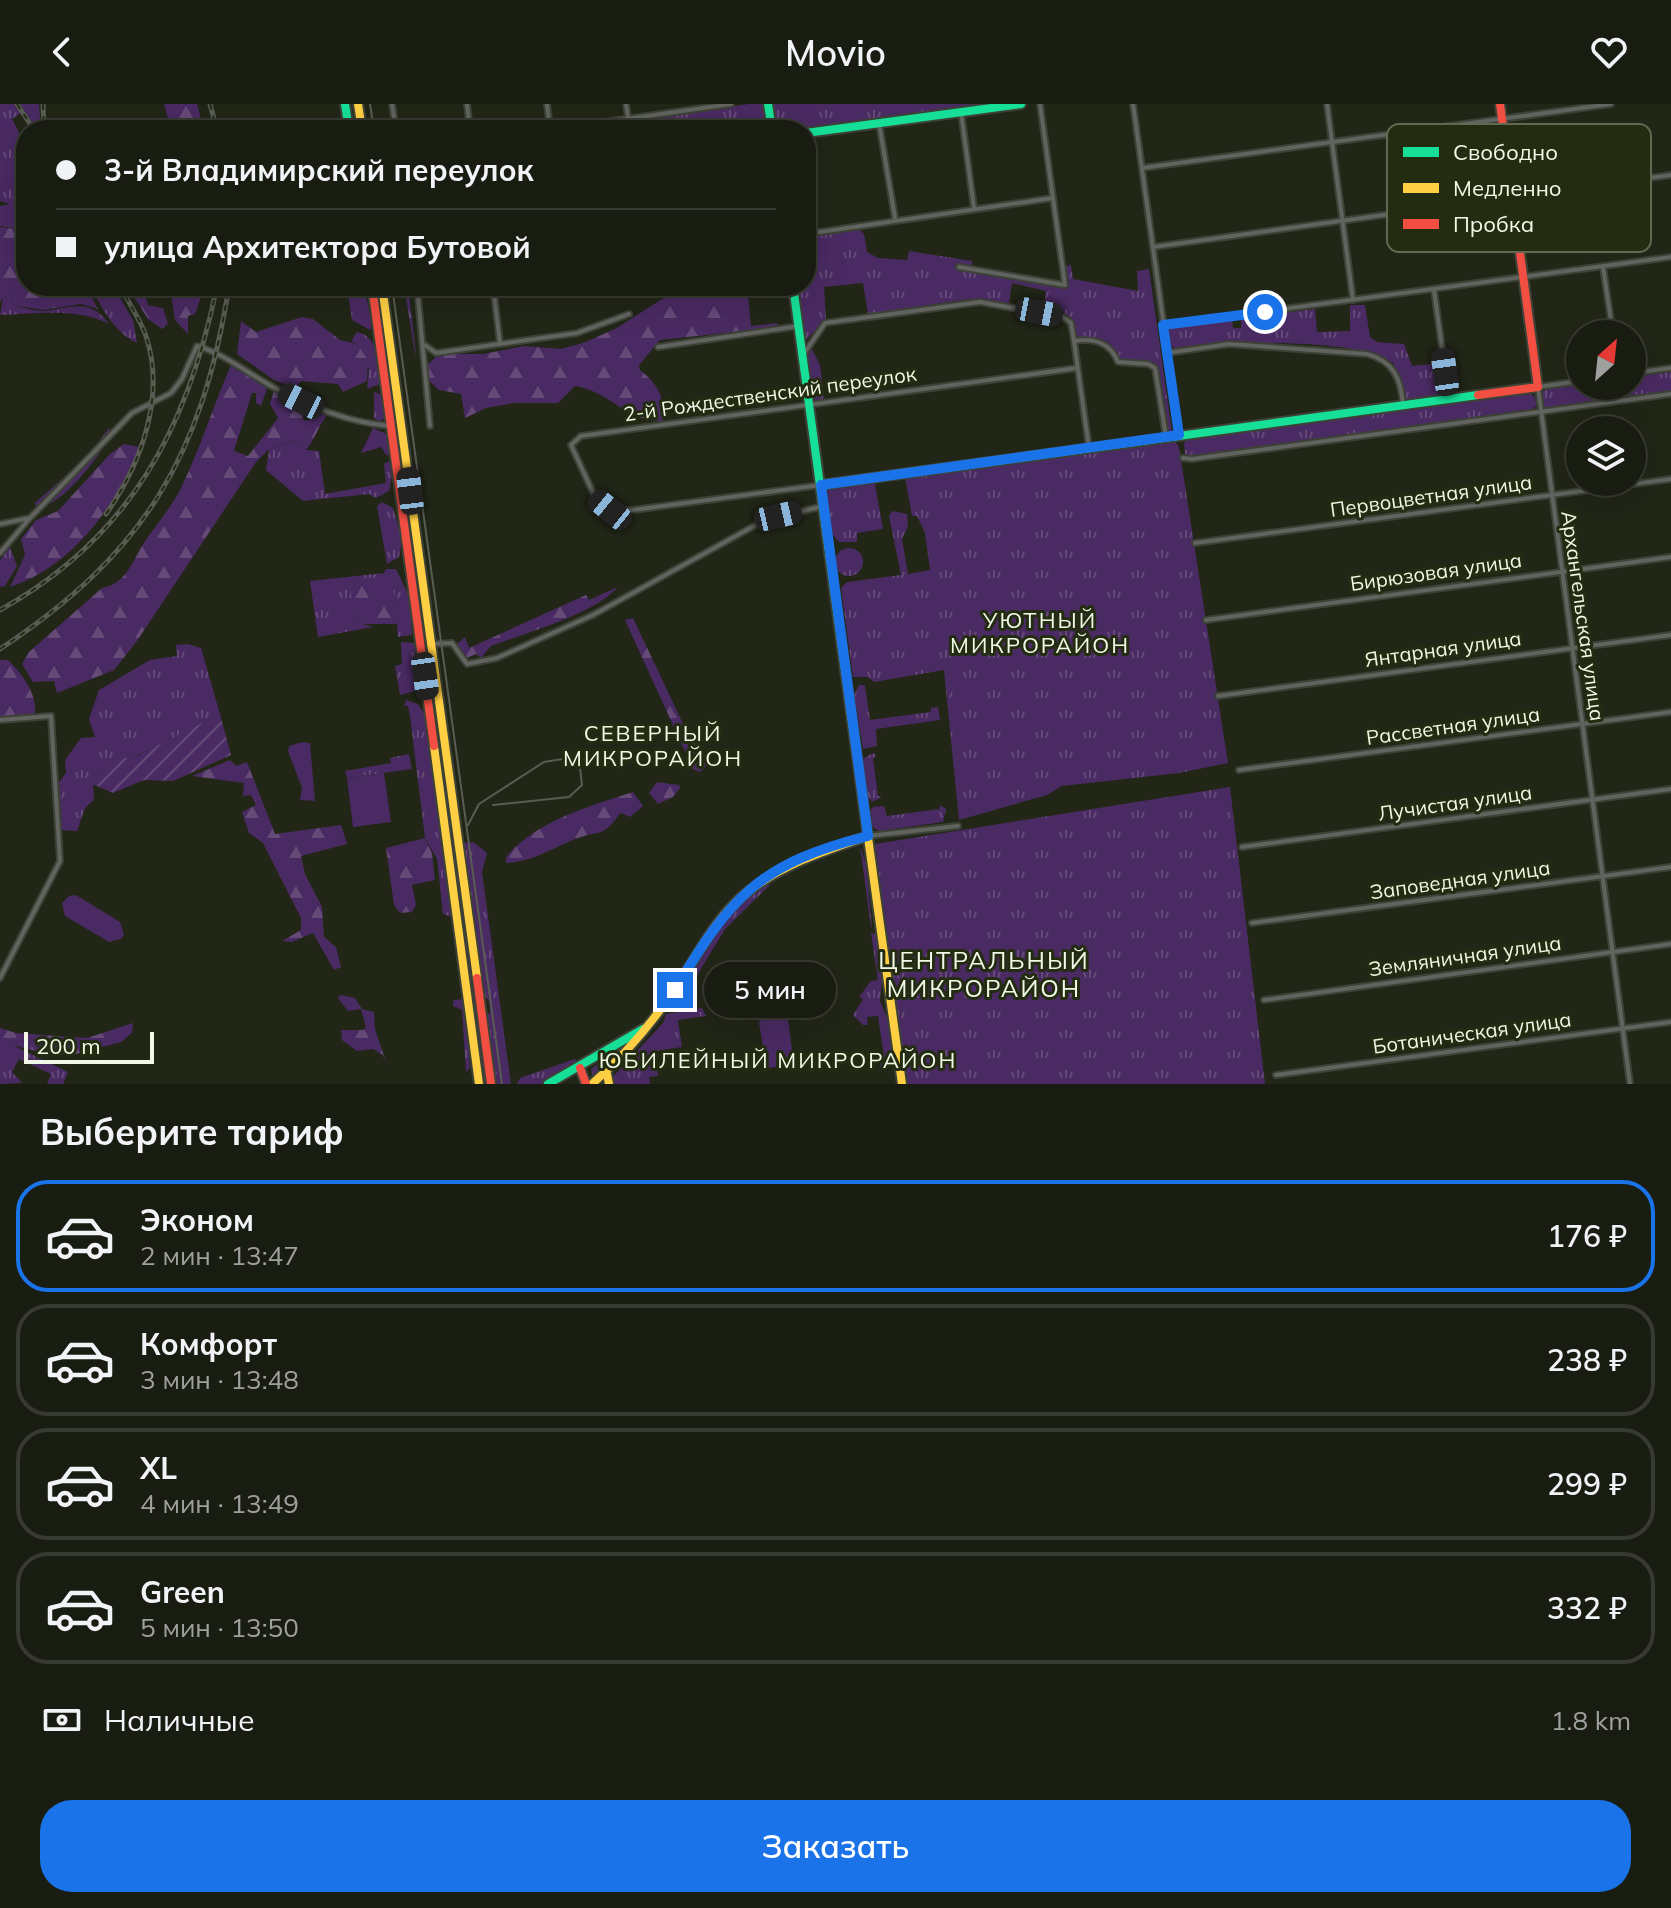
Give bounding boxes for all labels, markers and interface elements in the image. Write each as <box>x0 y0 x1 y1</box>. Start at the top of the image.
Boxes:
icon: back <box>40 30 84 74</box>
text: Movio <box>785 30 886 75</box>
icon: heart <box>1587 30 1631 74</box>
legend <box>1387 124 1651 252</box>
text: Свободно <box>1453 138 1558 166</box>
text: 3-й Владимирский переулок <box>104 151 534 189</box>
text: Медленно <box>1453 174 1562 202</box>
text: Пробка <box>1453 210 1534 238</box>
text: улица Архитектора Бутовой <box>104 228 531 266</box>
route start <box>1247 294 1283 330</box>
car <box>1013 296 1065 328</box>
north arrow <box>1566 320 1646 400</box>
map controls <box>1566 320 1646 496</box>
car <box>1430 347 1460 397</box>
street label: 2-й Рождественский переулок <box>622 361 918 426</box>
car <box>274 380 328 422</box>
button: layers <box>1566 416 1646 496</box>
car <box>395 466 425 516</box>
street label: Первоцветная улица <box>1328 469 1533 522</box>
car <box>584 486 636 534</box>
car <box>752 499 804 533</box>
street label: Архангельская улица <box>1556 509 1611 723</box>
street label: Бирюзовая улица <box>1349 547 1523 596</box>
district label: УЮТНЫЙ МИКРОРАЙОН <box>950 606 1130 659</box>
street label: Янтарная улица <box>1363 625 1523 672</box>
car <box>410 651 440 701</box>
street label: Рассветная улица <box>1364 701 1541 750</box>
district label: СЕВЕРНЫЙ МИКРОРАЙОН <box>563 719 743 772</box>
street label: Лучистая улица <box>1376 779 1533 826</box>
street label: Заповедная улица <box>1368 854 1552 905</box>
street label: Земляничная улица <box>1367 930 1563 981</box>
district label: ЦЕНТРАЛЬНЫЙ МИКРОРАЙОН <box>878 945 1090 1003</box>
callout: 5 мин <box>703 962 835 1018</box>
route end <box>657 972 693 1008</box>
text: 5 мин <box>734 973 806 1006</box>
street label: Ботаническая улица <box>1371 1006 1573 1059</box>
scale bar <box>24 1028 154 1064</box>
text: 200 m <box>36 1032 101 1060</box>
district label: ЮБИЛЕЙНЫЙ МИКРОРАЙОН <box>599 1046 957 1074</box>
text: Выберите тариф <box>40 1109 344 1154</box>
icon: car <box>44 1200 116 1272</box>
text: Эконом <box>140 1201 254 1239</box>
text: 176 ₽ <box>1547 1217 1627 1255</box>
text: 2 мин · 13:47 <box>140 1239 299 1272</box>
icon: car <box>44 1324 116 1396</box>
text: Комфорт <box>140 1325 277 1363</box>
text: 238 ₽ <box>1547 1341 1627 1379</box>
text: 3 мин · 13:48 <box>140 1363 299 1396</box>
icon: car <box>44 1448 116 1520</box>
text: XL <box>140 1449 177 1487</box>
text: 299 ₽ <box>1547 1465 1627 1503</box>
text: 4 мин · 13:49 <box>140 1487 299 1520</box>
icon: car <box>44 1572 116 1644</box>
text: Green <box>140 1573 225 1611</box>
text: 332 ₽ <box>1547 1589 1627 1627</box>
text: 5 мин · 13:50 <box>140 1611 299 1644</box>
icon: cash <box>40 1698 84 1742</box>
text: Наличные <box>104 1701 255 1739</box>
text: 1.8 km <box>1551 1704 1631 1737</box>
button: Заказать <box>40 1800 1631 1892</box>

